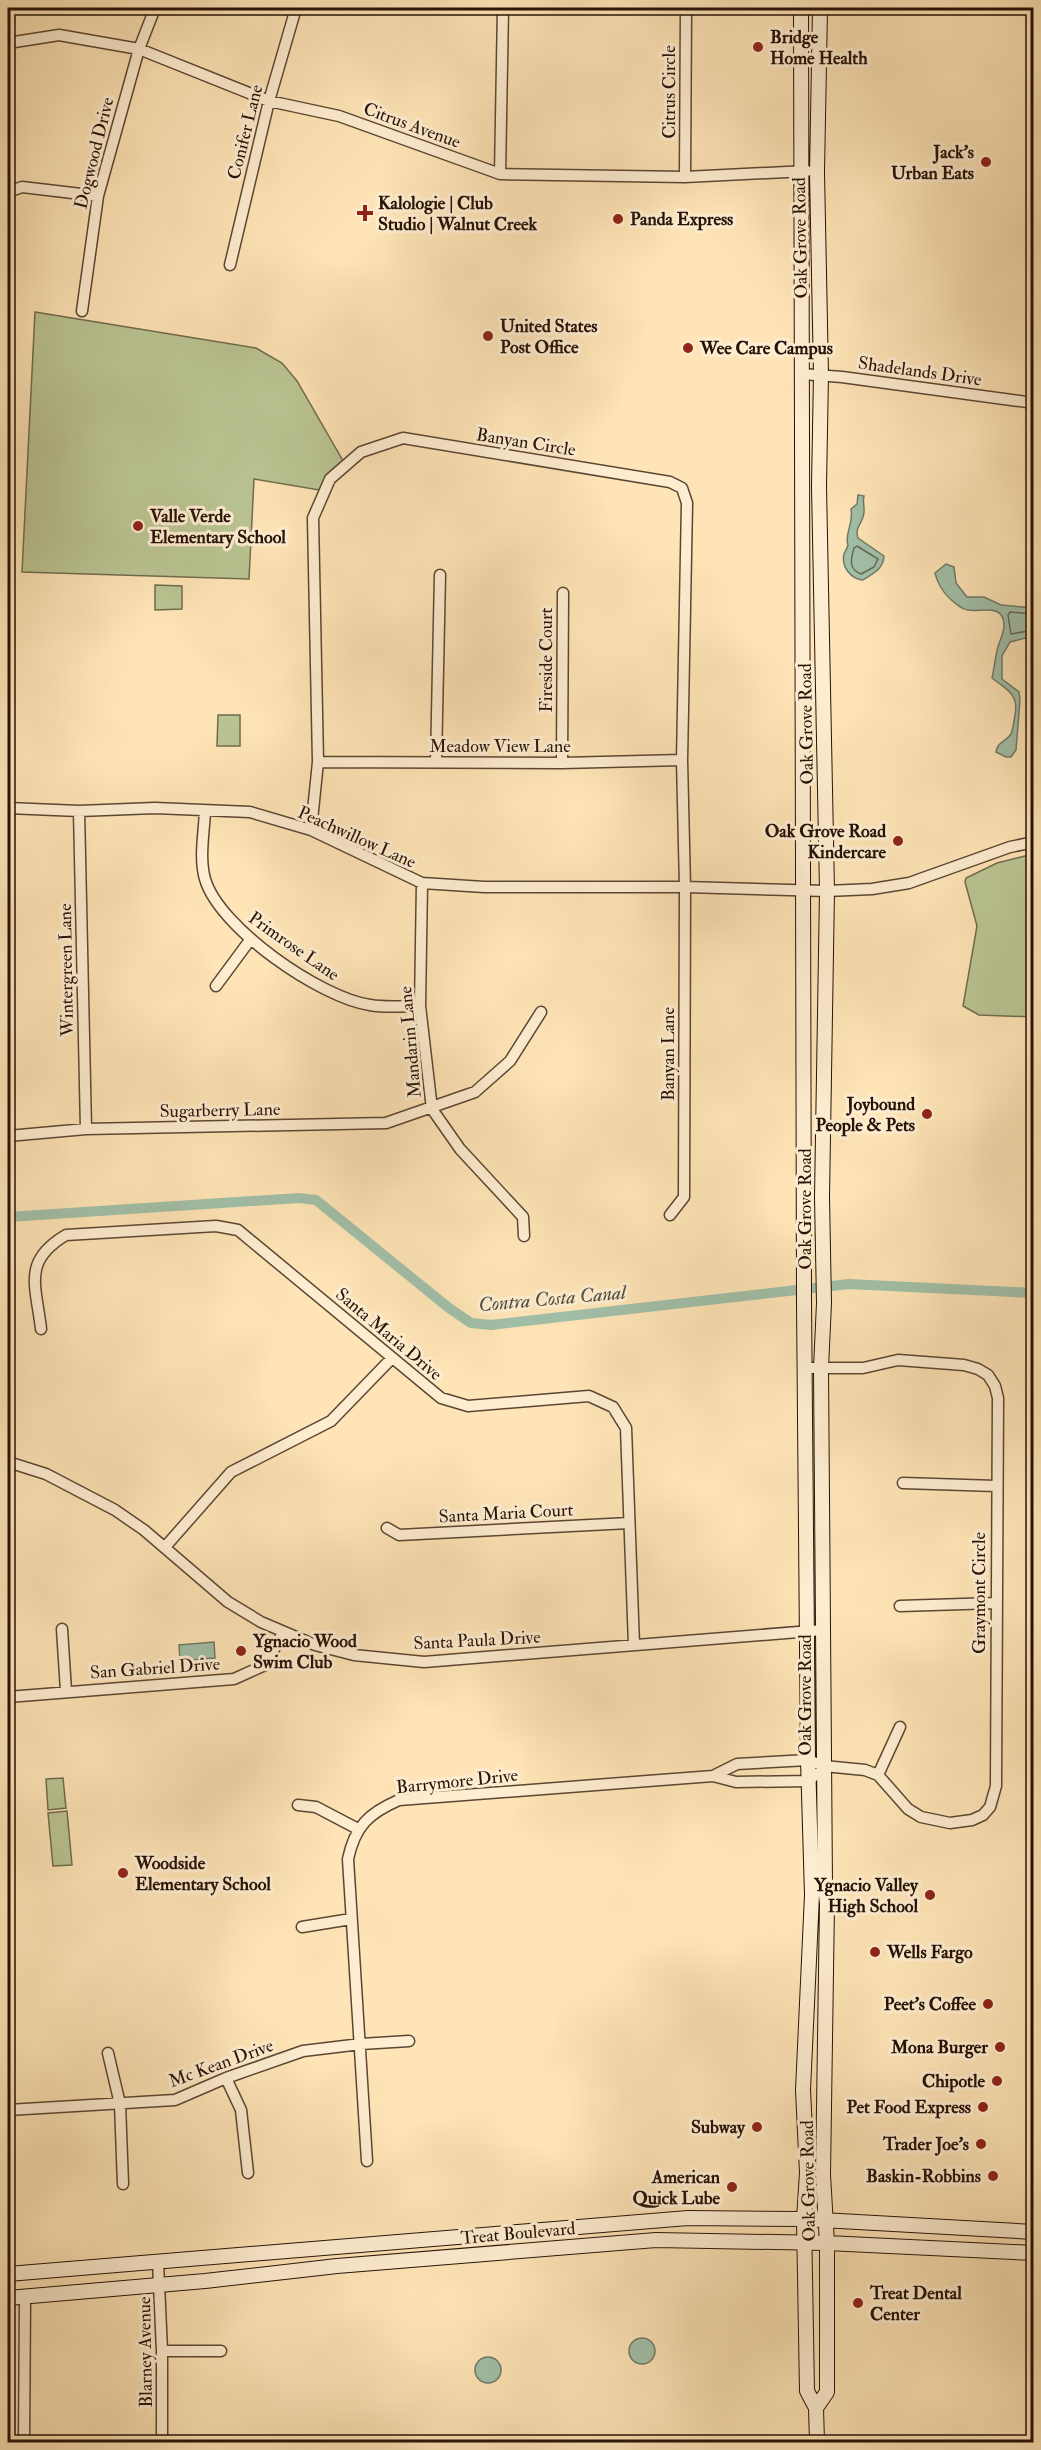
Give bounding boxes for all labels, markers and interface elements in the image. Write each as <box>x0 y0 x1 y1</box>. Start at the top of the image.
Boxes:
place label: Bridge Home Health <box>770 26 868 70</box>
marker: Bridge Home Health <box>751 40 765 54</box>
street label: Citrus Circle <box>658 45 681 139</box>
street label: Conifer Lane <box>223 82 268 182</box>
street label: Dogwood Drive <box>69 94 120 211</box>
street label: Citrus Avenue <box>360 97 464 154</box>
place label: Jack's Urban Eats <box>891 141 974 185</box>
marker: Jack's Urban Eats <box>979 155 993 169</box>
street label: Oak Grove Road <box>788 177 813 299</box>
place label: Kalologie | Club Studio | Walnut Creek <box>378 192 538 236</box>
marker: Kalologie | Club Studio | Walnut Creek <box>356 204 374 222</box>
place label: Panda Express <box>630 208 733 231</box>
marker: Panda Express <box>611 212 625 226</box>
place label: United States Post Office <box>500 315 597 359</box>
marker: United States Post Office <box>481 329 495 343</box>
place label: Wee Care Campus <box>699 337 833 360</box>
marker: Wee Care Campus <box>681 341 695 355</box>
street label: Shadelands Drive <box>857 351 984 392</box>
street label: Banyan Circle <box>475 423 578 462</box>
place label: Valle Verde Elementary School <box>149 505 286 549</box>
marker: Valle Verde Elementary School <box>131 519 145 533</box>
street label: Fireside Court <box>535 607 558 712</box>
street label: Oak Grove Road <box>794 663 819 785</box>
street label: Meadow View Lane <box>429 735 571 758</box>
street label: Peachwillow Lane <box>294 801 420 874</box>
place label: Oak Grove Road Kindercare <box>765 820 886 864</box>
marker: Oak Grove Road Kindercare <box>891 834 905 848</box>
street label: Wintergreen Lane <box>54 903 79 1038</box>
street label: Primrose Lane <box>244 907 344 986</box>
street label: Mandarin Lane <box>394 985 427 1099</box>
street label: Banyan Lane <box>657 1007 680 1101</box>
place label: Joybound People & Pets <box>815 1093 915 1137</box>
street label: Sugarberry Lane <box>159 1098 281 1123</box>
marker: Joybound People & Pets <box>920 1107 934 1121</box>
street label: Oak Grove Road <box>794 1148 817 1270</box>
water label: Contra Costa Canal <box>477 1279 629 1317</box>
street label: Santa Maria Drive <box>331 1283 447 1386</box>
street label: Santa Maria Court <box>438 1498 574 1529</box>
street label: Graymont Circle <box>968 1531 991 1654</box>
street label: Santa Paula Drive <box>413 1626 542 1655</box>
place label: Ygnacio Wood Swim Club <box>252 1630 357 1674</box>
street label: Oak Grove Road <box>794 1634 817 1756</box>
marker: Ygnacio Wood Swim Club <box>234 1644 248 1658</box>
street label: San Gabriel Drive <box>89 1652 221 1685</box>
street label: Barrymore Drive <box>395 1764 520 1799</box>
place label: Woodside Elementary School <box>134 1852 271 1896</box>
marker: Woodside Elementary School <box>116 1866 130 1880</box>
place label: Ygnacio Valley High School <box>813 1874 919 1918</box>
marker: Ygnacio Valley High School <box>923 1888 937 1902</box>
place label: Wells Fargo <box>886 1941 973 1964</box>
marker: Wells Fargo <box>868 1945 882 1959</box>
place label: Peet's Coffee <box>884 1993 976 2016</box>
marker: Peet's Coffee <box>981 1997 995 2011</box>
street label: Mc Kean Drive <box>166 2034 277 2093</box>
place label: Mona Burger <box>890 2036 988 2059</box>
marker: Mona Burger <box>993 2040 1007 2054</box>
place label: Chipotle <box>922 2070 985 2093</box>
marker: Chipotle <box>990 2074 1004 2088</box>
place label: Pet Food Express <box>846 2096 971 2119</box>
marker: Pet Food Express <box>976 2100 990 2114</box>
place label: Subway <box>691 2116 746 2139</box>
marker: Subway <box>750 2120 764 2134</box>
street label: Oak Grove Road <box>796 2120 821 2242</box>
place label: Trader Joe's <box>882 2133 969 2156</box>
marker: Trader Joe's <box>974 2137 988 2151</box>
place label: Baskin-Robbins <box>866 2165 981 2188</box>
place label: American Quick Lube <box>632 2166 721 2210</box>
marker: Baskin-Robbins <box>986 2169 1000 2183</box>
marker: American Quick Lube <box>725 2180 739 2194</box>
street label: Treat Boulevard <box>460 2217 576 2250</box>
place label: Treat Dental Center <box>869 2282 962 2326</box>
street label: Blarney Avenue <box>133 2296 158 2408</box>
marker: Treat Dental Center <box>851 2296 865 2310</box>

